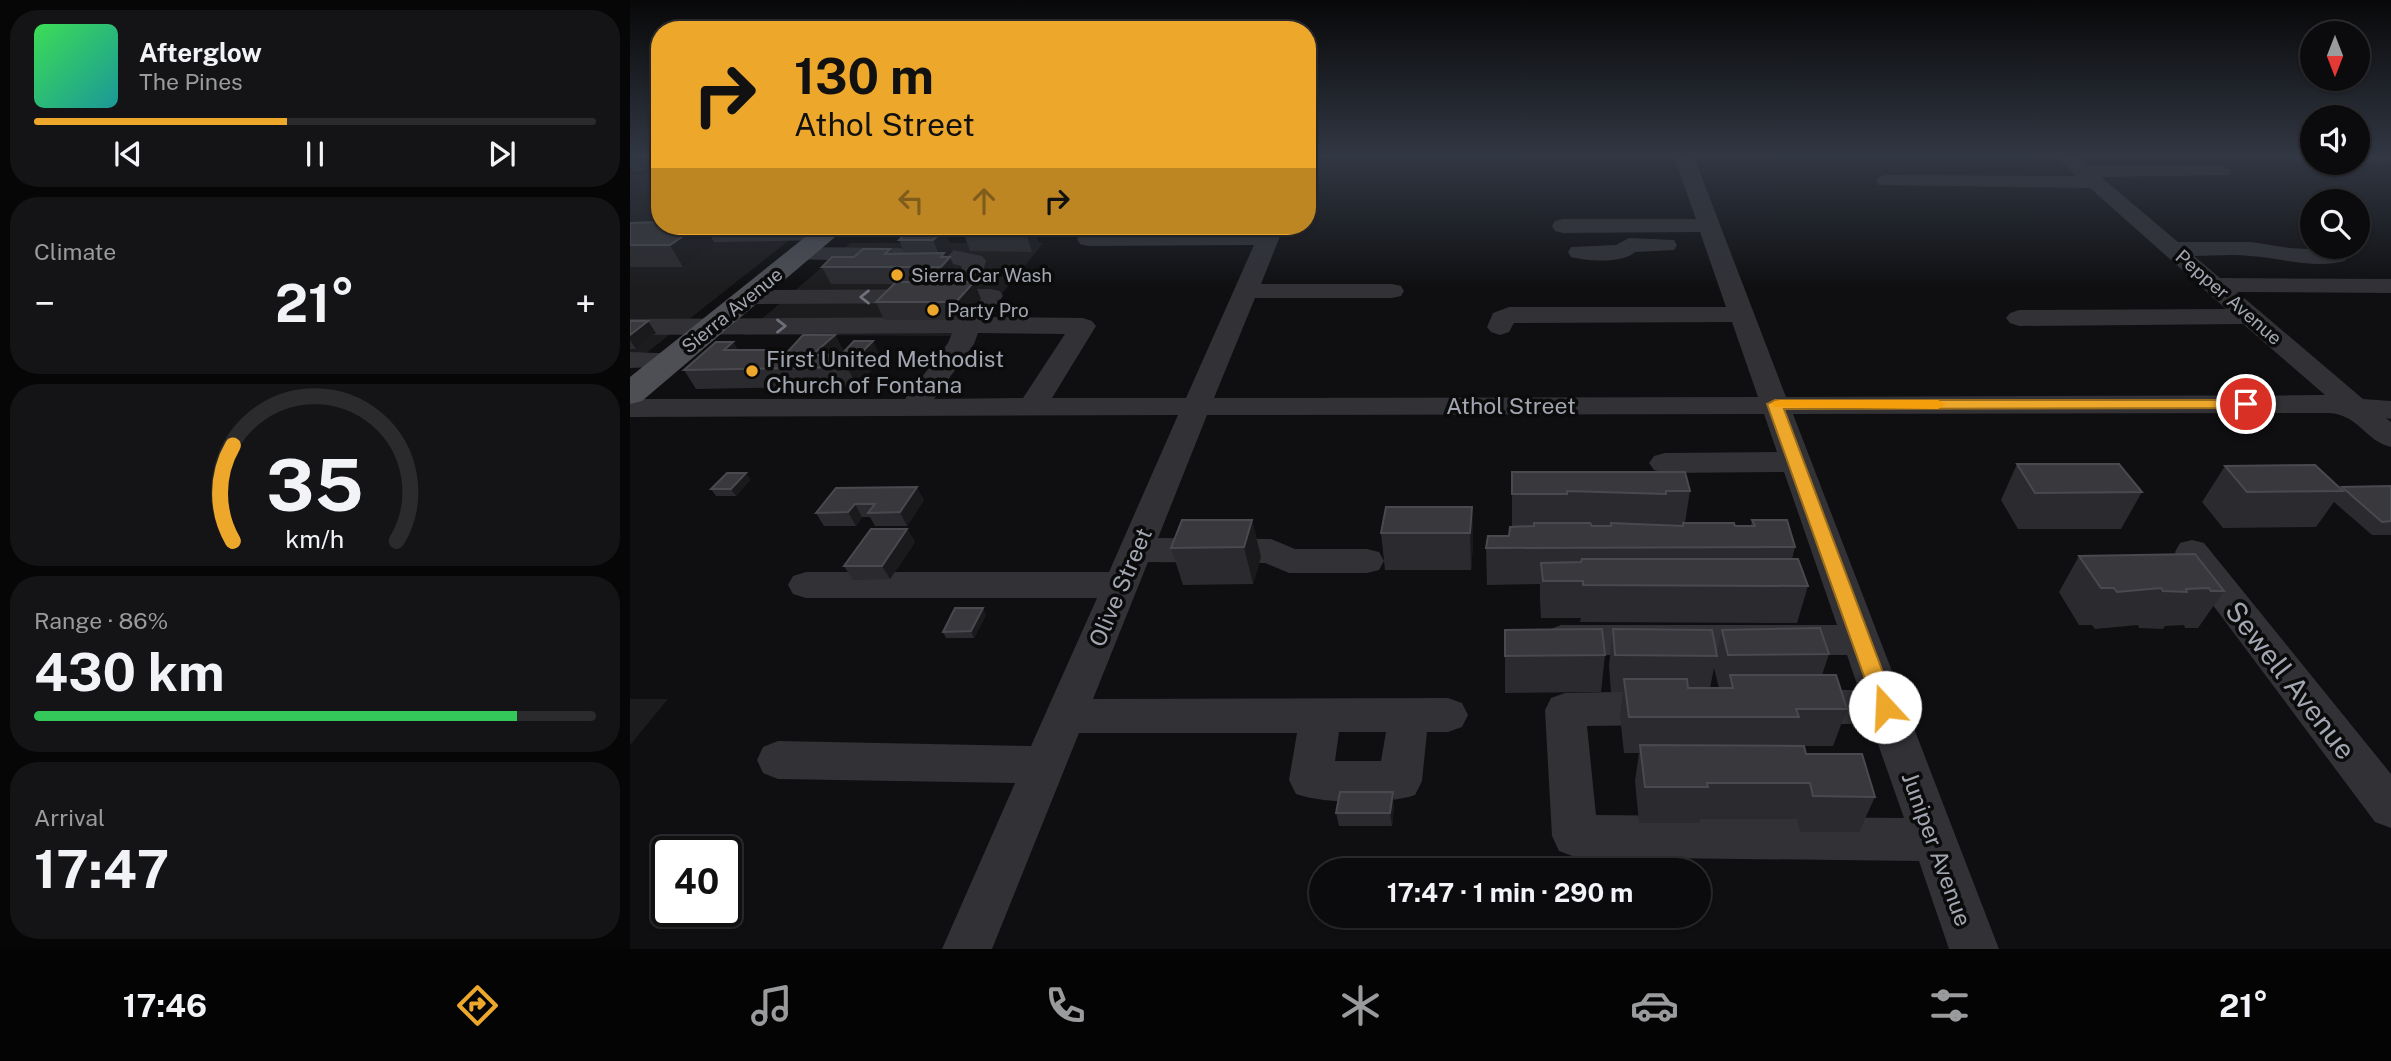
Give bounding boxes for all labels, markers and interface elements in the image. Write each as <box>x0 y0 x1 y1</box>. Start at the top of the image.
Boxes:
north arrow <box>2300 21 2370 91</box>
map controls <box>2300 21 2370 259</box>
text: Afterglow <box>139 37 262 68</box>
text: 130 m <box>794 47 934 105</box>
icon: right <box>679 49 770 140</box>
text: The Pines <box>139 68 243 95</box>
button: sound <box>2300 105 2370 175</box>
text: Athol Street <box>794 106 975 143</box>
icon: previous <box>109 135 147 173</box>
icon: pause <box>296 135 334 173</box>
icon: next <box>483 135 521 173</box>
icon: left <box>892 182 930 220</box>
icon: ahead <box>965 182 1003 220</box>
icon: right <box>1038 182 1076 220</box>
button: search <box>2300 189 2370 259</box>
text: Climate <box>34 238 116 265</box>
street label: Pepper Avenue <box>2171 245 2287 349</box>
street label: Sierra Avenue <box>677 263 787 357</box>
place label: Sierra Car Wash <box>911 264 1052 286</box>
marker: Sierra Car Wash <box>889 267 905 283</box>
text: 21° <box>275 273 355 334</box>
text: − <box>34 281 55 326</box>
text: + <box>575 281 596 326</box>
one-way arrow <box>859 289 870 304</box>
place label: Party Pro <box>947 299 1029 321</box>
marker: Party Pro <box>925 302 941 318</box>
one-way arrow <box>776 318 786 334</box>
place label: First United Methodist Church of Fontana <box>766 345 1004 398</box>
marker: First United Methodist Church of Fontana <box>744 363 760 379</box>
pin <box>2216 374 2276 434</box>
icon: arrive <box>2227 385 2265 423</box>
street label: Athol Street <box>1446 392 1576 419</box>
text: 35 <box>266 442 364 527</box>
text: km/h <box>286 523 344 553</box>
street label: Olive Street <box>1083 524 1157 650</box>
street label: Sewell Avenue <box>2219 594 2363 766</box>
text: Range · 86% <box>34 607 168 634</box>
text: 430 km <box>34 642 224 703</box>
position arrow <box>1848 670 1922 744</box>
street label: Juniper Avenue <box>1897 768 1977 930</box>
text: Arrival <box>34 804 105 831</box>
speed limit sign: 40 <box>651 836 742 927</box>
text: 17:47 <box>34 839 169 900</box>
text: 17:47 · 1 min · 290 m <box>1387 877 1633 908</box>
icon: directions <box>453 981 502 1030</box>
icon: music <box>747 981 796 1030</box>
icon: phone <box>1041 981 1090 1030</box>
icon: climate <box>1336 981 1385 1030</box>
icon: car <box>1630 981 1679 1030</box>
icon: filters <box>1925 981 1974 1030</box>
text: 17:46 <box>123 987 207 1024</box>
text: 21° <box>2219 987 2268 1024</box>

